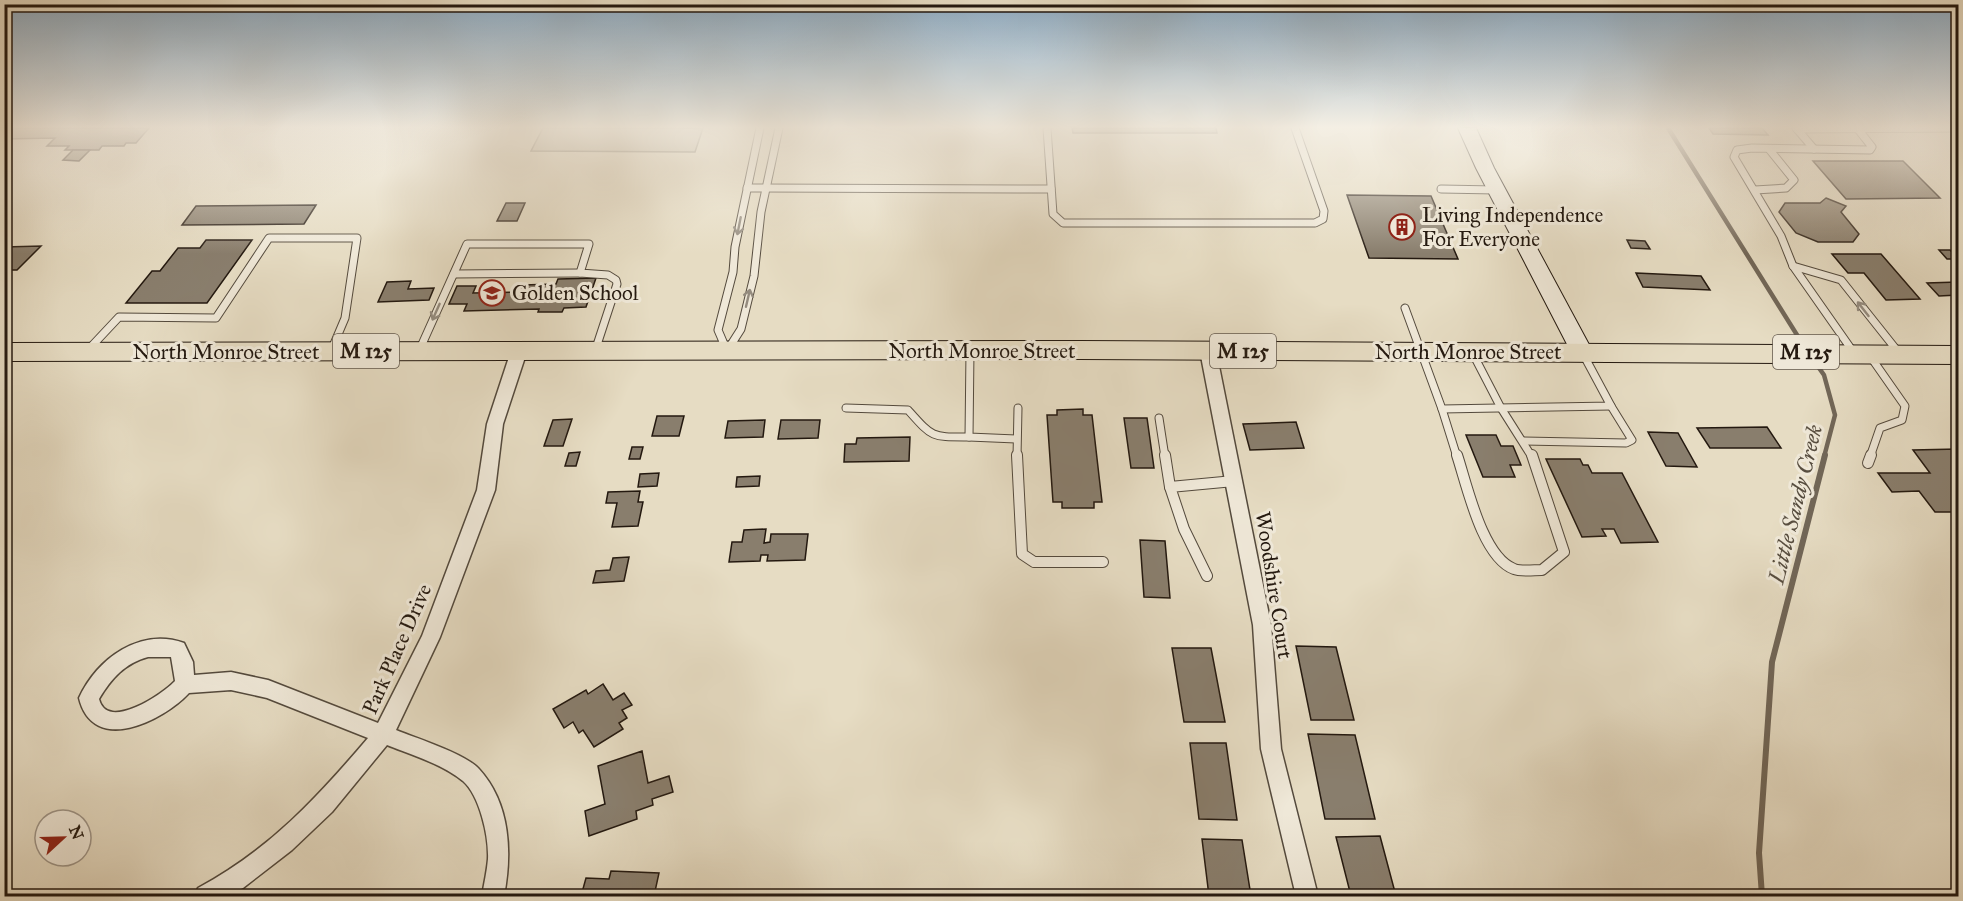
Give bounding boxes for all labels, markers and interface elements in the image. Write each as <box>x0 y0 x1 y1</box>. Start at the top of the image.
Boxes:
place label: Living Independence For Everyone <box>1422 202 1603 252</box>
building icon: Living Independence For Everyone <box>1387 212 1417 242</box>
one-way arrow <box>733 216 744 235</box>
school or university icon: Golden School <box>477 278 507 308</box>
place label: Golden School <box>512 280 639 306</box>
one-way arrow <box>743 289 755 308</box>
one-way arrow <box>1856 301 1869 317</box>
one-way arrow <box>430 303 442 321</box>
road number: M 125 <box>333 334 399 368</box>
road number: M 125 <box>1210 334 1276 368</box>
road number: M 125 <box>1773 335 1839 369</box>
street label: North Monroe Street <box>888 338 1076 364</box>
street label: North Monroe Street <box>132 339 320 365</box>
street label: North Monroe Street <box>1374 339 1562 365</box>
water label: Little Sandy Creek <box>1762 422 1828 587</box>
street label: Woodshire Court <box>1250 509 1299 661</box>
street label: Park Place Drive <box>357 580 437 718</box>
north arrow <box>33 808 93 868</box>
text: N <box>65 823 88 843</box>

